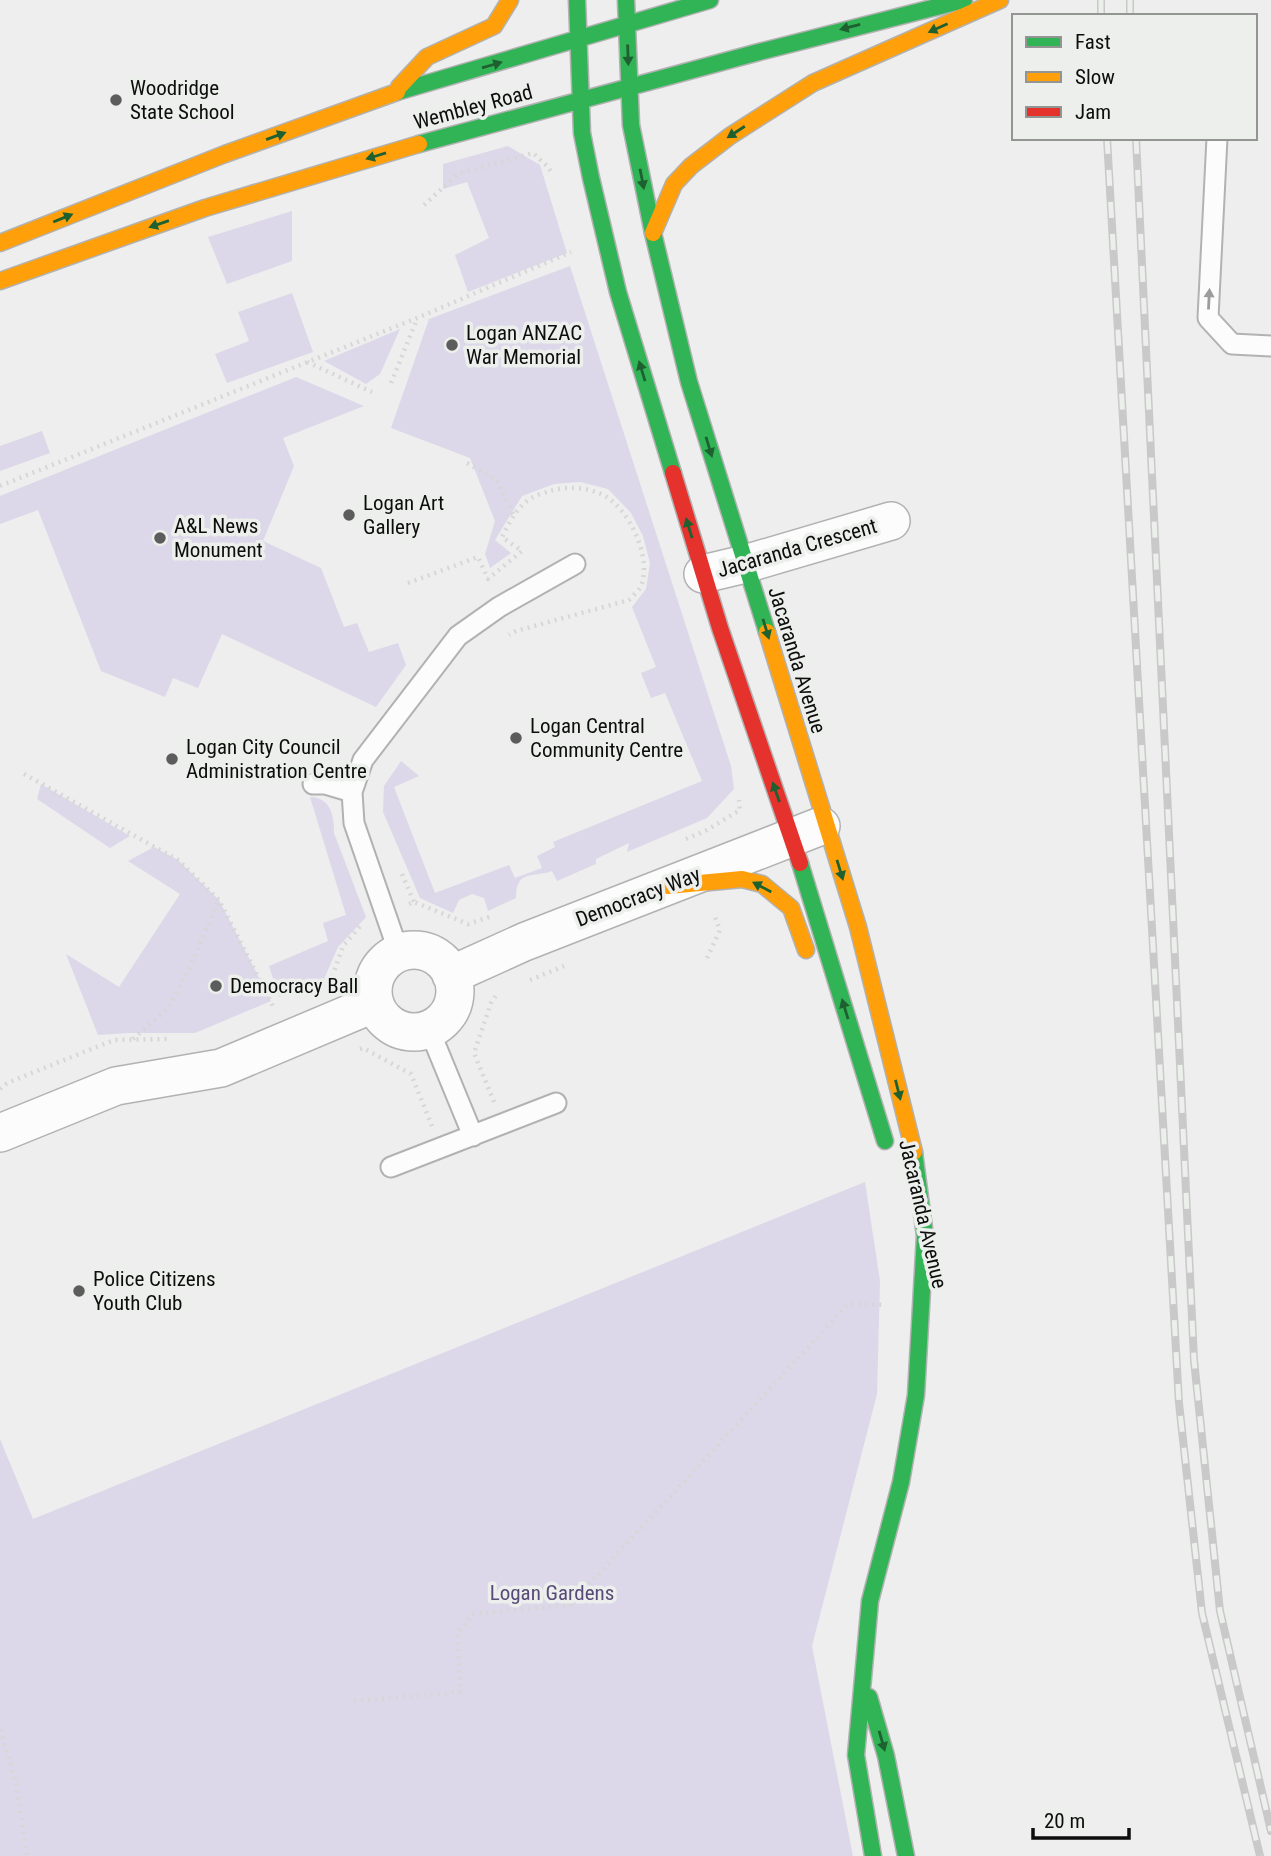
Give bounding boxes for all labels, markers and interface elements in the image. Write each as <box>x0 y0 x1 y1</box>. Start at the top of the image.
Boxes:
legend <box>1012 14 1257 140</box>
one-way arrow <box>839 22 861 33</box>
one-way arrow <box>927 23 948 34</box>
text: Fast <box>1075 30 1111 54</box>
one-way arrow <box>623 44 634 66</box>
one-way arrow <box>481 59 503 70</box>
text: Slow <box>1075 65 1115 89</box>
place label: Woodridge State School <box>130 76 235 124</box>
street label: Wembley Road <box>411 80 535 134</box>
marker: Woodridge State School <box>108 92 124 108</box>
text: Jam <box>1075 100 1111 124</box>
one-way arrow <box>727 125 745 139</box>
one-way arrow <box>265 130 286 141</box>
one-way arrow <box>365 151 386 161</box>
one-way arrow <box>636 168 647 190</box>
one-way arrow <box>53 212 74 223</box>
one-way arrow <box>148 219 169 230</box>
one-way arrow <box>1204 288 1215 310</box>
place label: Logan ANZAC War Memorial <box>466 321 582 369</box>
marker: Logan ANZAC War Memorial <box>444 337 460 353</box>
one-way arrow <box>636 361 646 382</box>
one-way arrow <box>704 437 715 458</box>
place label: Logan Art Gallery <box>363 491 444 539</box>
marker: Logan Art Gallery <box>341 507 357 523</box>
place label: A&L News Monument <box>174 514 263 562</box>
street label: Jacaranda Crescent <box>714 514 880 582</box>
one-way arrow <box>684 517 694 538</box>
marker: A&L News Monument <box>152 530 168 546</box>
street label: Jacaranda Avenue <box>763 584 831 736</box>
one-way arrow <box>761 619 771 640</box>
place label: Logan Central Community Centre <box>530 714 683 762</box>
marker: Logan Central Community Centre <box>508 730 524 746</box>
place label: Logan City Council Administration Centre <box>186 735 367 783</box>
marker: Logan City Council Administration Centre <box>164 751 180 767</box>
one-way arrow <box>771 782 781 803</box>
one-way arrow <box>836 860 846 881</box>
street label: Democracy Way <box>572 862 704 932</box>
one-way arrow <box>752 882 772 894</box>
place label: Democracy Ball <box>230 974 358 998</box>
marker: Democracy Ball <box>208 978 224 994</box>
one-way arrow <box>839 998 850 1019</box>
one-way arrow <box>893 1079 904 1101</box>
street label: Jacaranda Avenue <box>894 1137 952 1291</box>
place label: Police Citizens Youth Club <box>93 1267 215 1315</box>
marker: Police Citizens Youth Club <box>71 1283 87 1299</box>
park label: Logan Gardens <box>490 1581 614 1605</box>
one-way arrow <box>877 1730 887 1751</box>
scale bar <box>1033 1797 1129 1841</box>
text: 20 m <box>1044 1809 1085 1833</box>

